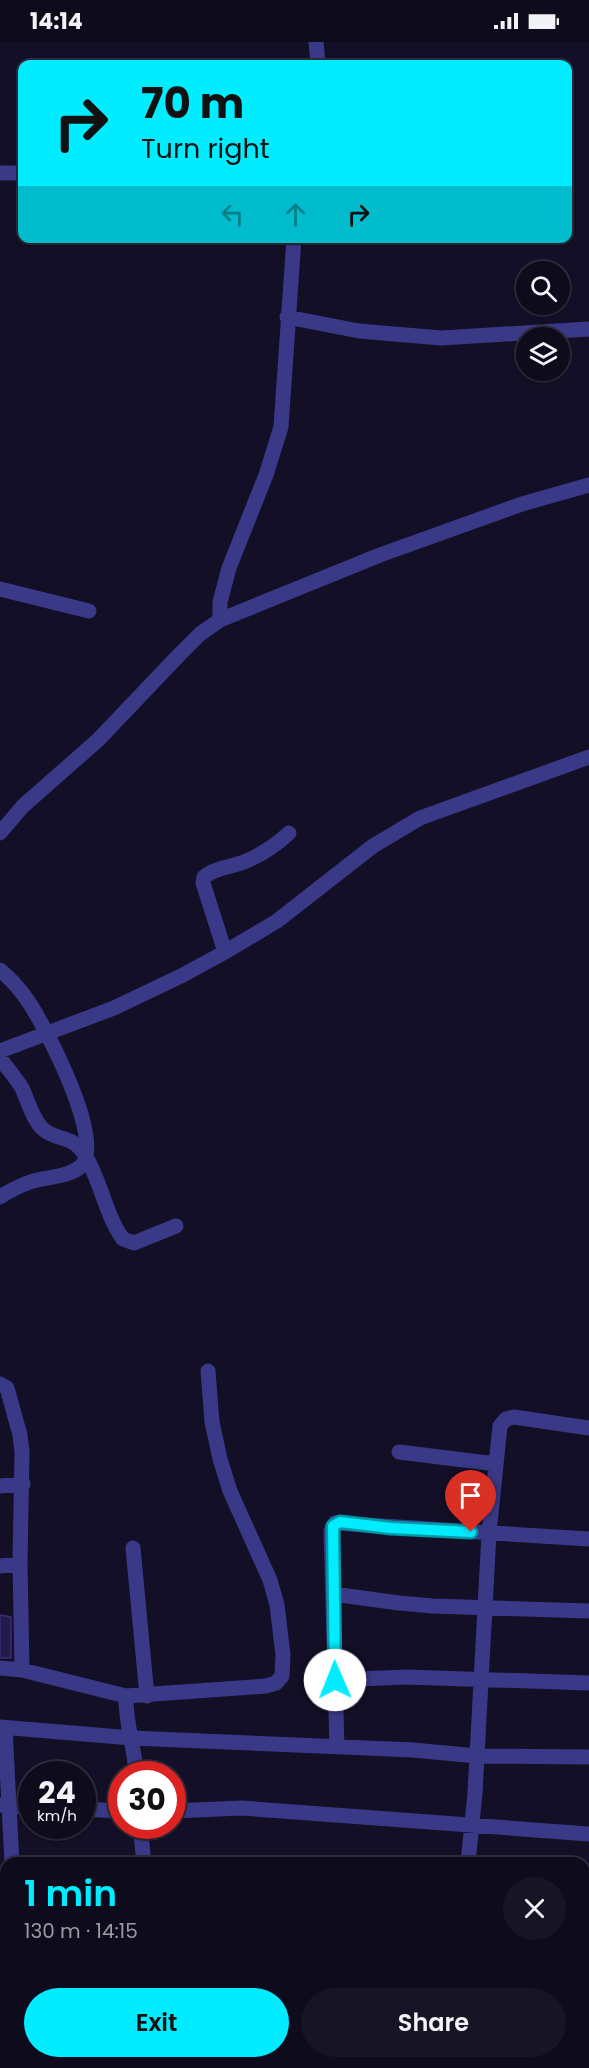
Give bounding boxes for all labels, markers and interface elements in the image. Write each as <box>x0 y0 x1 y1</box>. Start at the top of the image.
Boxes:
text: 14:14 <box>30 6 83 37</box>
text: 70 m <box>141 74 244 133</box>
icon: right <box>42 84 120 162</box>
text: Turn right <box>141 130 270 167</box>
icon: left <box>216 198 249 231</box>
icon: ahead <box>279 198 312 231</box>
icon: right <box>342 198 375 231</box>
map controls <box>516 261 570 381</box>
button: search <box>516 261 570 315</box>
button: layers <box>516 327 570 381</box>
pin <box>445 1470 496 1532</box>
icon: arrive <box>454 1479 487 1512</box>
position arrow <box>303 1648 367 1712</box>
speed limit sign: 30 <box>108 1761 186 1839</box>
text: 24 <box>38 1771 76 1814</box>
text: km/h <box>37 1805 77 1826</box>
text: 1 min <box>24 1868 117 1919</box>
button: close <box>503 1877 566 1940</box>
text: 130 m · 14:15 <box>24 1917 138 1945</box>
button: Exit <box>24 1988 289 2057</box>
button: Share <box>301 1988 566 2057</box>

